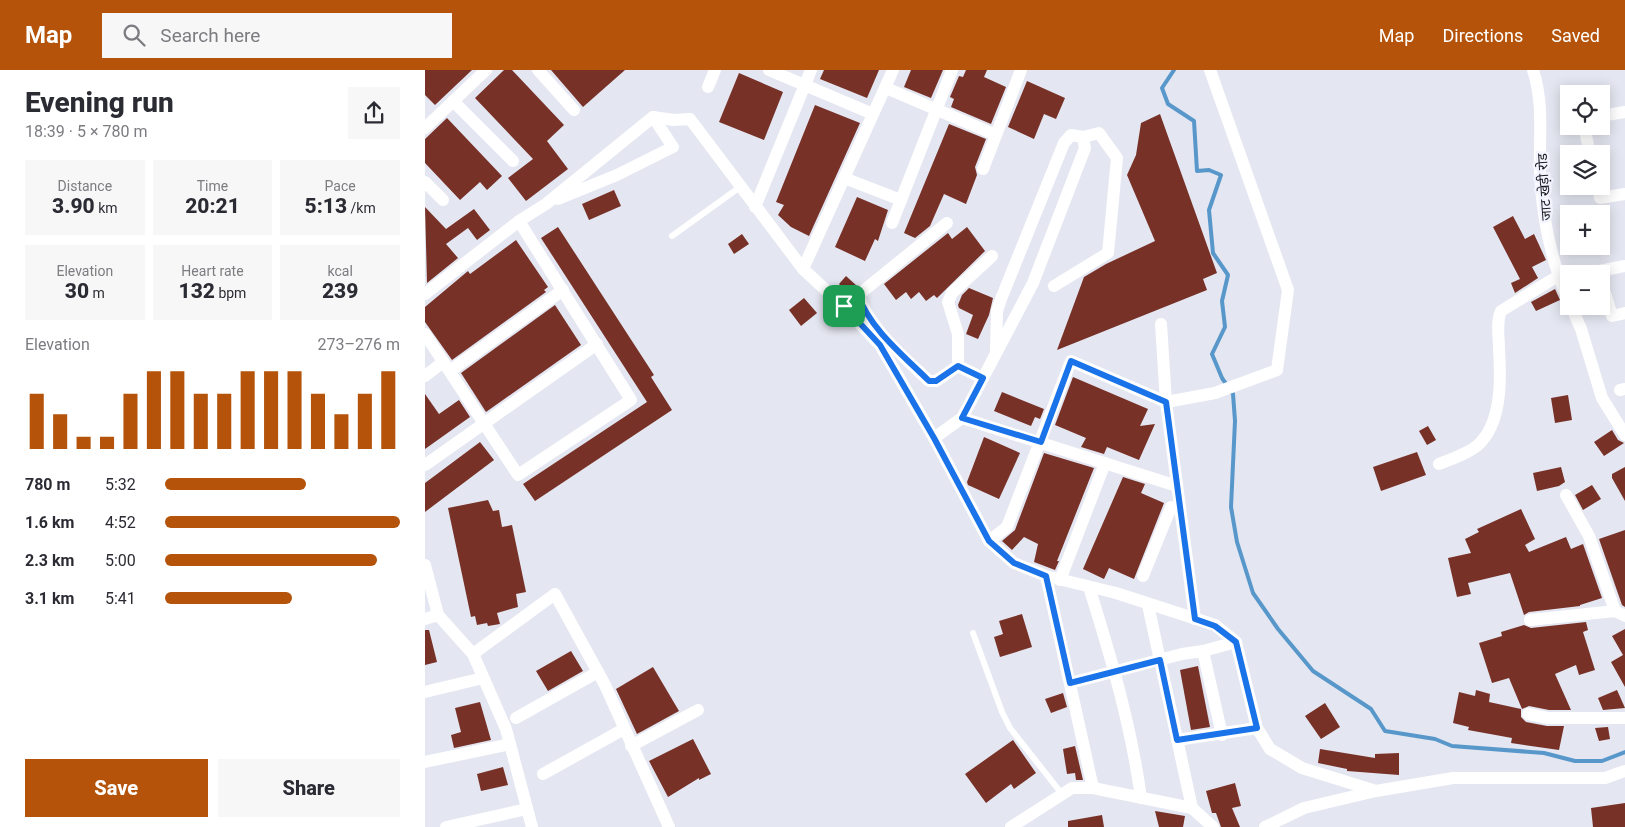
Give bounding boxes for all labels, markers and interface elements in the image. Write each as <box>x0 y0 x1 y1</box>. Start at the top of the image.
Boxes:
search box <box>102 13 452 58</box>
text: Map <box>25 21 72 49</box>
icon: search <box>120 21 148 49</box>
text: Search here <box>160 24 260 47</box>
text: Map <box>1379 25 1414 46</box>
text: Directions <box>1442 25 1523 46</box>
text: Saved <box>1551 25 1600 46</box>
map controls <box>1560 85 1610 315</box>
button: locate <box>1560 85 1610 135</box>
text: Evening run <box>25 86 174 119</box>
button: share <box>348 87 400 139</box>
text: 18:39 · 5 × 780 m <box>25 122 147 141</box>
button: layers <box>1560 145 1610 195</box>
street label: जाट खेड़ी रोड <box>1533 152 1554 221</box>
text: Distance <box>58 178 112 194</box>
text: Time <box>197 178 228 194</box>
text: Pace <box>325 178 356 194</box>
text: 3.90 <box>52 194 95 218</box>
text: 20:21 <box>185 194 240 218</box>
text: 5:13 <box>305 194 347 218</box>
text: km <box>95 200 118 216</box>
text: /km <box>347 200 376 216</box>
button: + <box>1560 205 1610 255</box>
text: Elevation <box>56 263 113 279</box>
text: Heart rate <box>181 263 244 279</box>
text: kcal <box>328 263 353 279</box>
button: − <box>1560 265 1610 315</box>
text: 30 <box>65 279 89 303</box>
text: 132 <box>179 279 215 303</box>
text: 239 <box>322 279 358 303</box>
text: m <box>89 285 105 301</box>
text: bpm <box>215 285 246 301</box>
pin <box>823 285 865 327</box>
icon: arrive <box>830 292 858 320</box>
text: Elevation <box>25 335 90 354</box>
text: 273–276 m <box>318 335 400 354</box>
text: 780 m <box>25 475 70 494</box>
text: 5:32 <box>105 475 136 494</box>
text: 1.6 km <box>25 513 74 532</box>
text: 4:52 <box>105 513 136 532</box>
text: 2.3 km <box>25 551 74 570</box>
text: 5:00 <box>105 551 136 570</box>
text: 3.1 km <box>25 589 74 608</box>
text: 5:41 <box>105 589 136 608</box>
button: Save <box>25 759 208 817</box>
button: Share <box>218 759 400 817</box>

